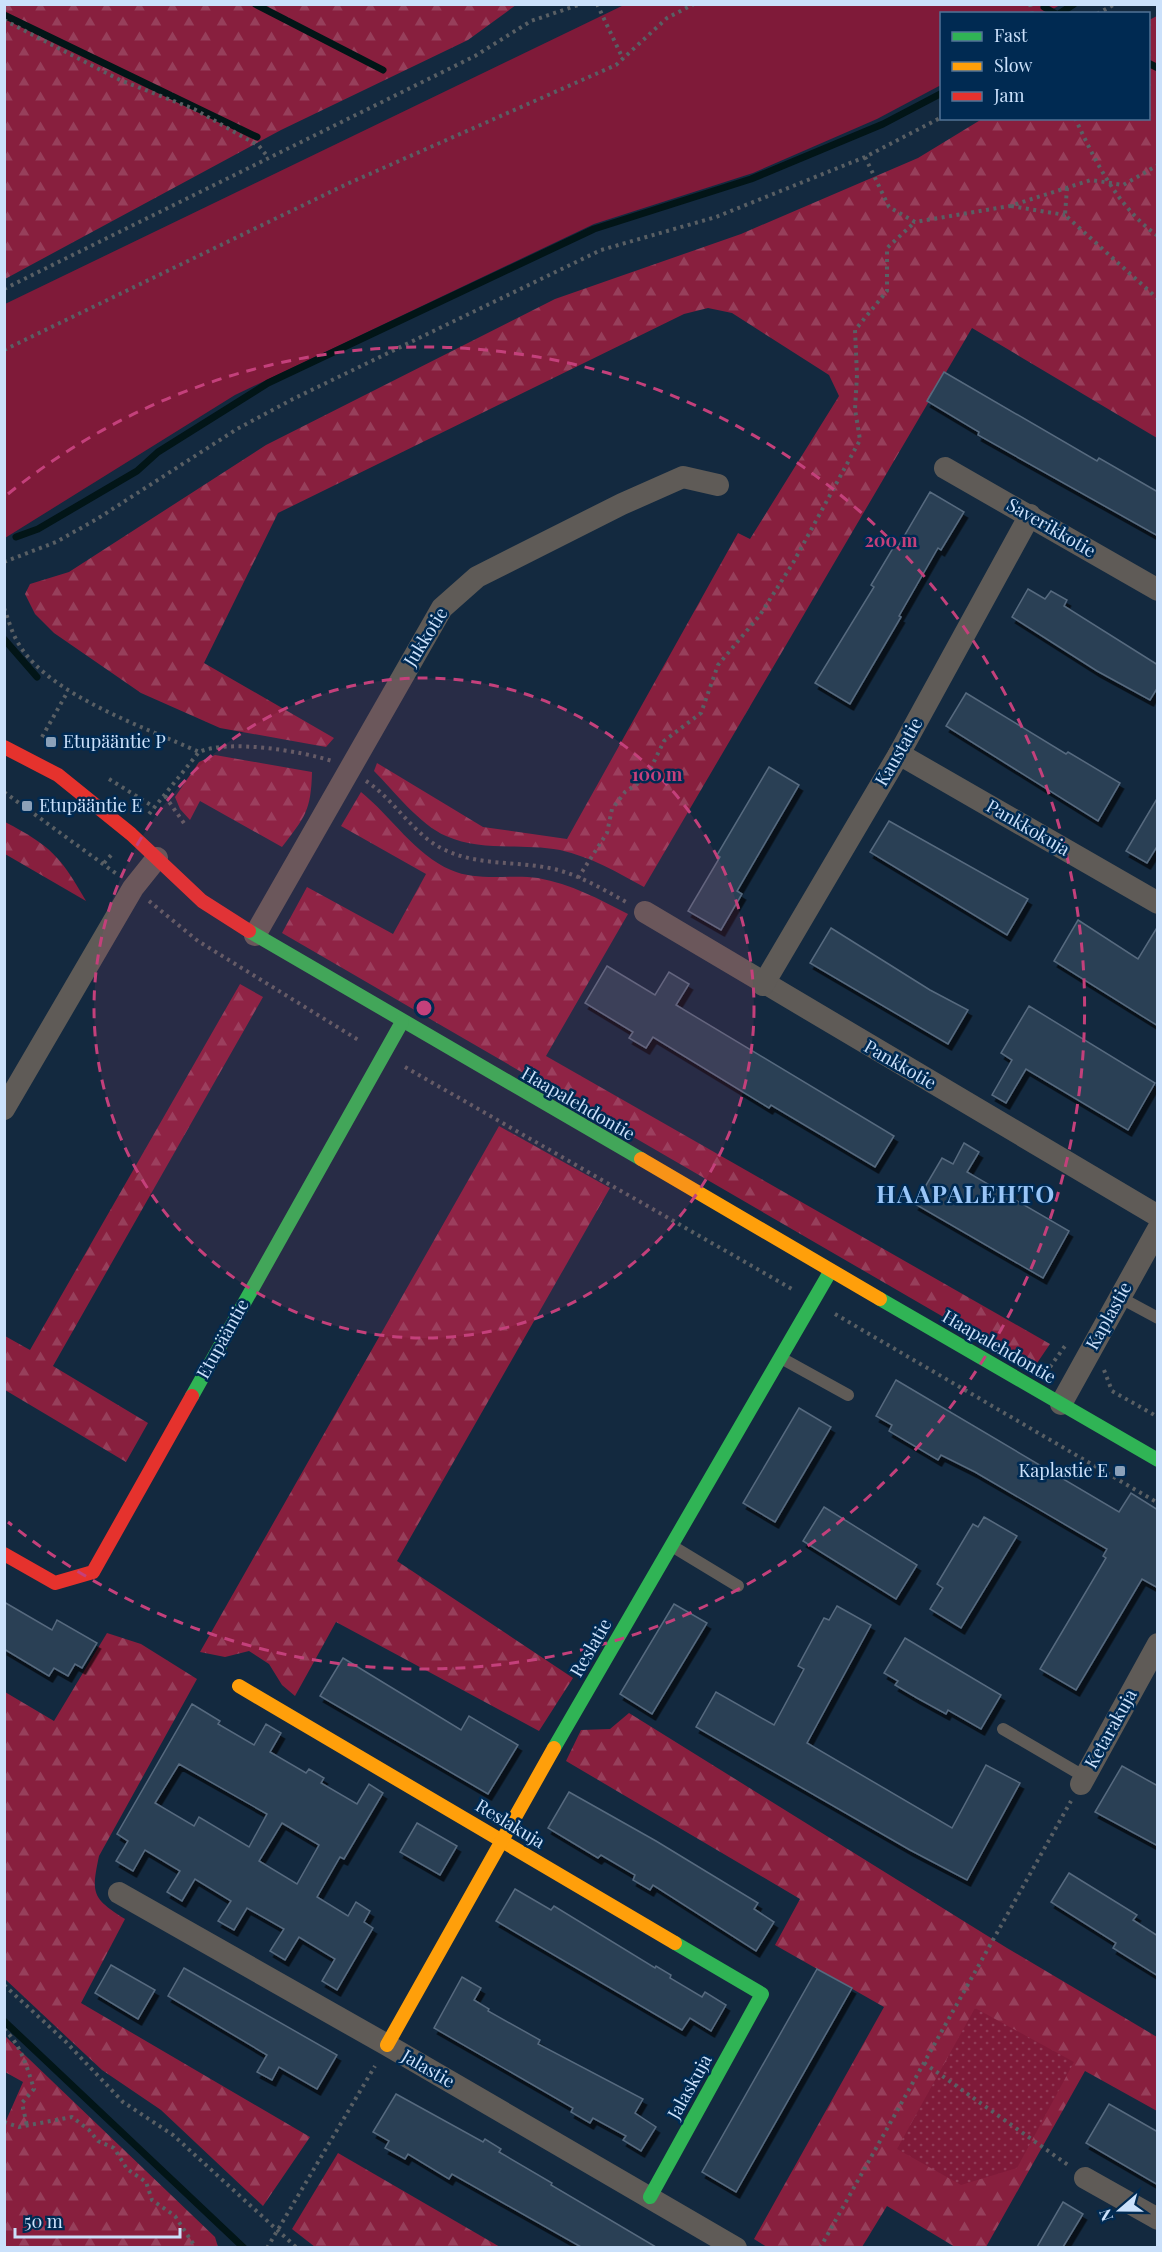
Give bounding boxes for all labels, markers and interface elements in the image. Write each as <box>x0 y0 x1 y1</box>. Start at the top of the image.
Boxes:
legend <box>940 12 1150 120</box>
text: Fast <box>994 23 1028 47</box>
text: Slow <box>994 53 1032 77</box>
text: Jam <box>993 83 1024 107</box>
street label: Saverikkotie <box>1003 492 1100 562</box>
text: 200 m <box>864 528 918 552</box>
street label: Jukkotie <box>397 602 453 671</box>
street label: Kaustatie <box>869 713 927 790</box>
place label: Etupääntie P <box>63 729 166 753</box>
marker: Etupääntie P <box>44 735 58 749</box>
text: 100 m <box>632 762 683 786</box>
place label: Etupääntie E <box>39 793 142 817</box>
street label: Pankkokuja <box>982 794 1075 861</box>
marker: Etupääntie E <box>20 799 34 813</box>
centre of rings <box>414 998 434 1018</box>
street label: Pankkotie <box>860 1034 941 1094</box>
street label: Haapalehdontie <box>517 1061 640 1145</box>
district label: HAAPALEHTO <box>876 1177 1056 1209</box>
street label: Kaplastie <box>1080 1277 1137 1354</box>
street label: Etupääntie <box>190 1294 254 1383</box>
street label: Haapalehdontie <box>938 1304 1061 1388</box>
place label: Kaplastie E <box>1018 1458 1108 1482</box>
marker: Kaplastie E <box>1113 1464 1127 1478</box>
street label: Reslatie <box>564 1614 616 1681</box>
street label: Ketarakuja <box>1078 1684 1142 1773</box>
street label: Reslakuja <box>471 1793 550 1853</box>
street label: Jalastie <box>397 2043 459 2093</box>
street label: Jalaskuja <box>661 2050 717 2124</box>
north arrow <box>1090 2180 1150 2240</box>
scale bar <box>15 2201 180 2239</box>
text: N <box>1093 2206 1117 2224</box>
text: 50 m <box>24 2209 63 2233</box>

